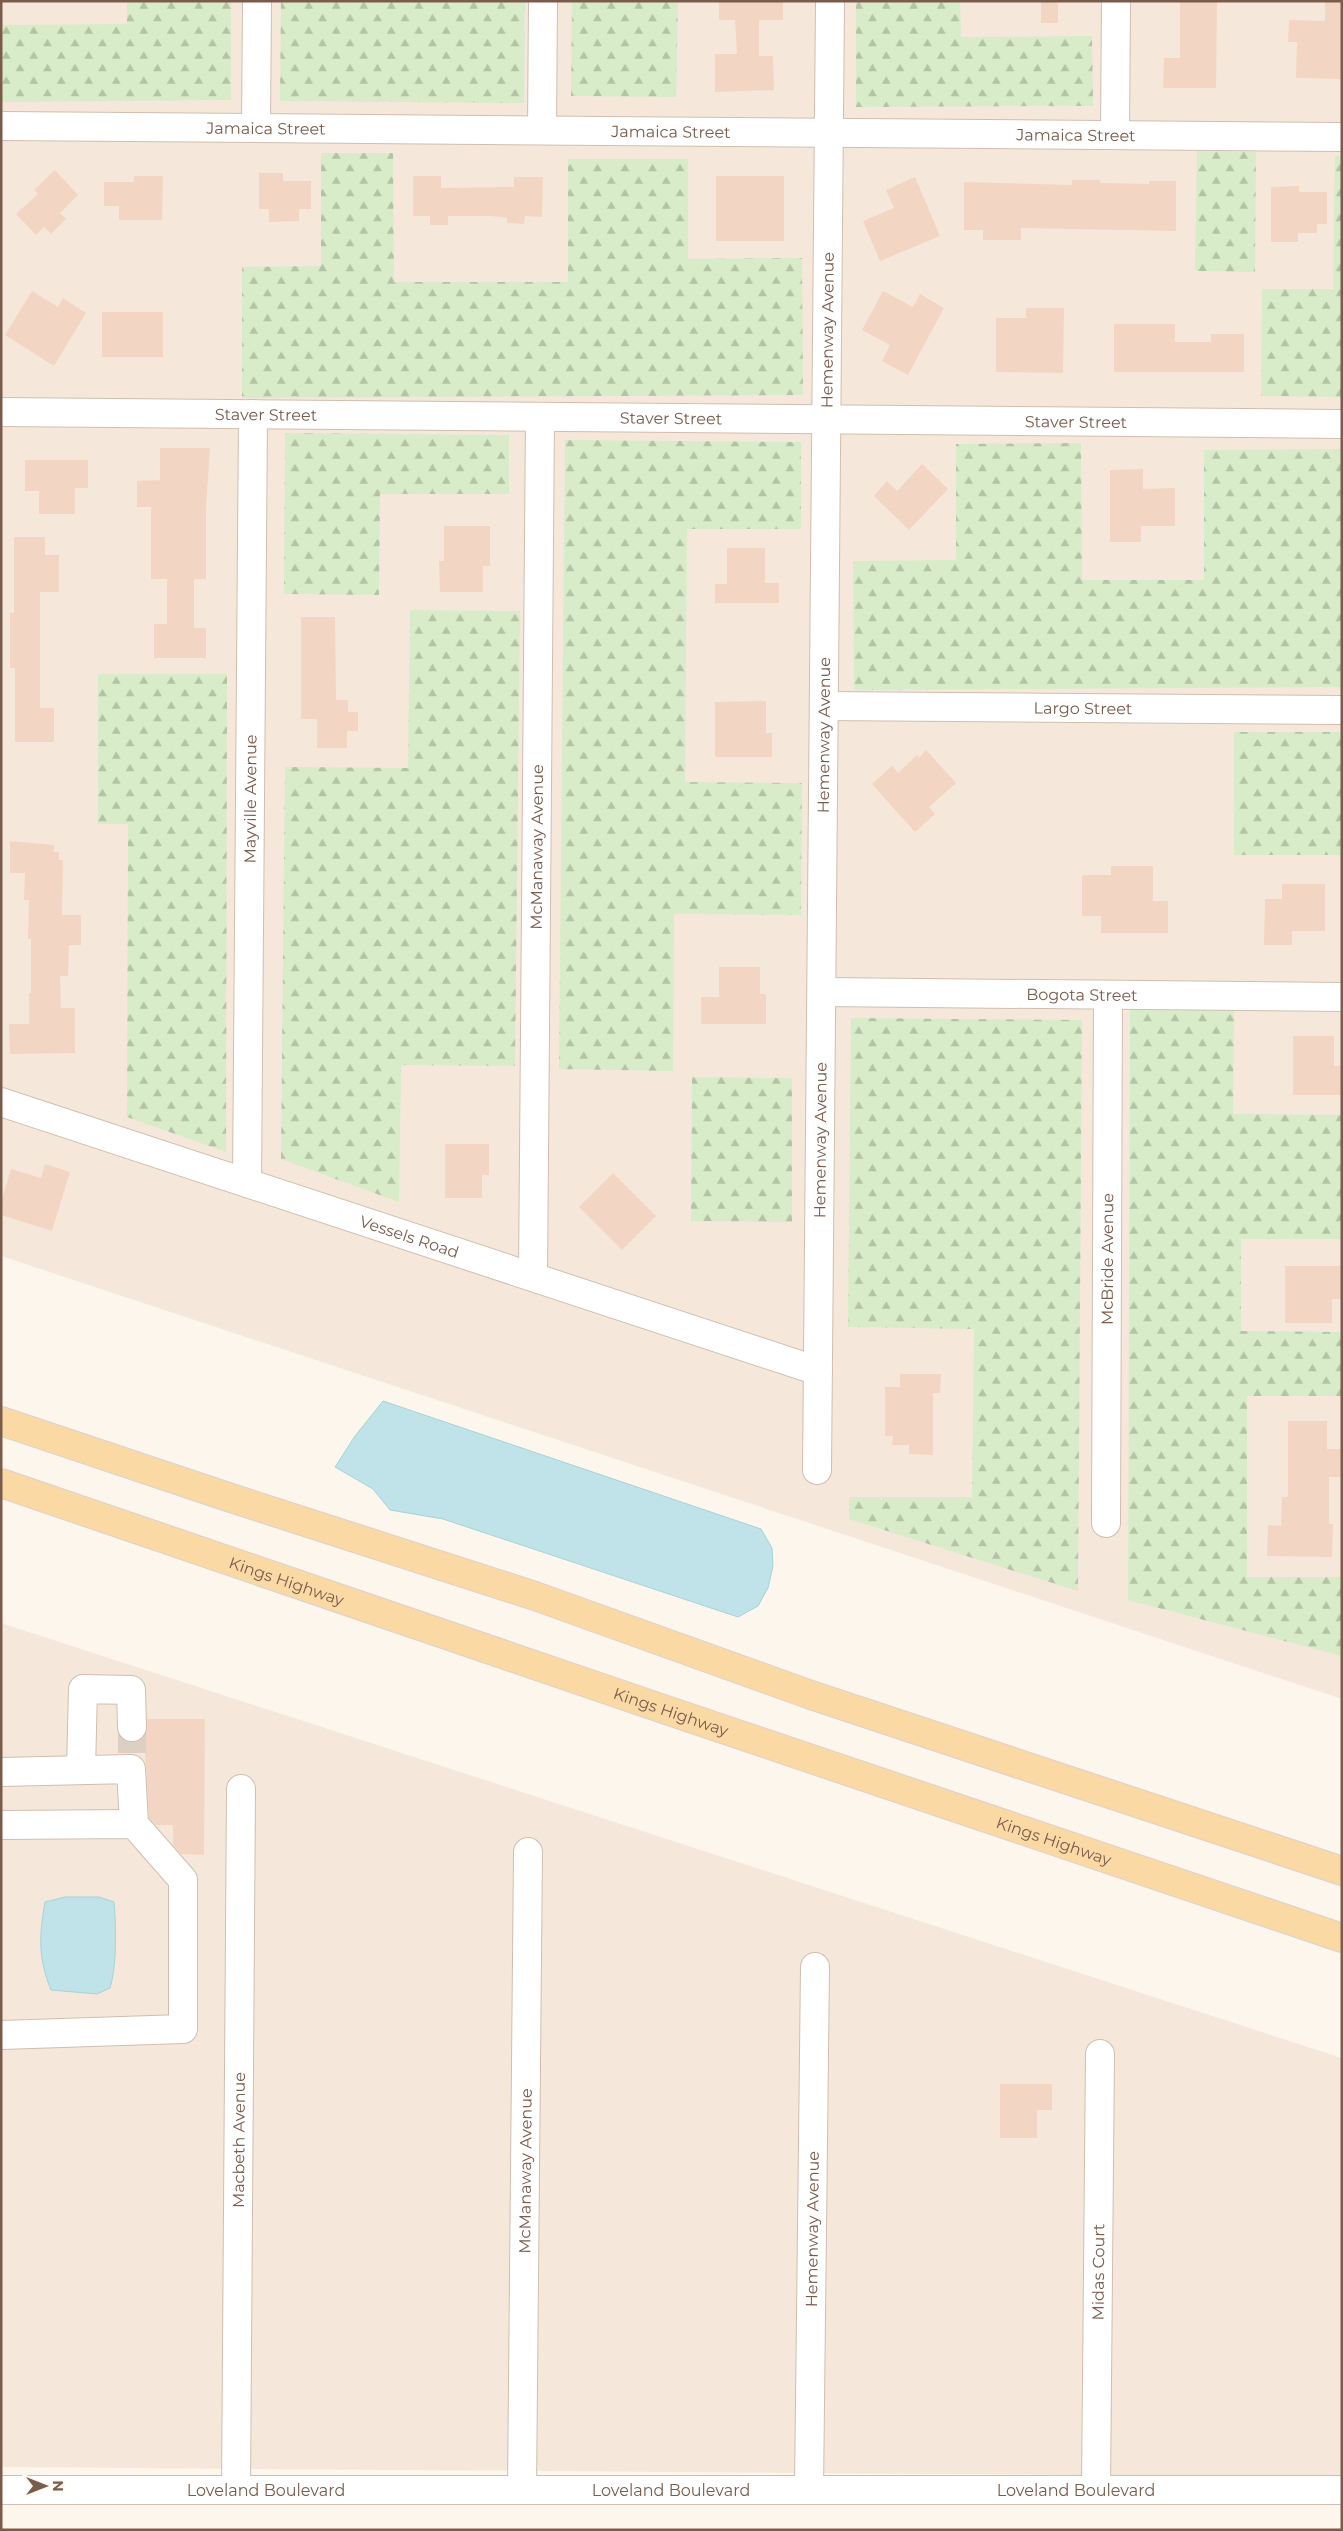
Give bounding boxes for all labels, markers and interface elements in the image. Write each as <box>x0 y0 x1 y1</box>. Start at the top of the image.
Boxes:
street label: Jamaica Street <box>205 119 326 139</box>
street label: Jamaica Street <box>610 122 731 142</box>
street label: Jamaica Street <box>1015 125 1136 145</box>
street label: Hemenway Avenue <box>817 252 838 408</box>
street label: Staver Street <box>215 405 318 425</box>
street label: Staver Street <box>620 409 723 428</box>
street label: Staver Street <box>1025 412 1128 432</box>
street label: Hemenway Avenue <box>814 657 834 813</box>
street label: Largo Street <box>1034 699 1133 718</box>
street label: Mayville Avenue <box>240 734 260 864</box>
street label: McManaway Avenue <box>527 764 547 930</box>
street label: Bogota Street <box>1026 985 1138 1005</box>
street label: Hemenway Avenue <box>810 1062 831 1218</box>
street label: McBride Avenue <box>1098 1193 1117 1325</box>
street label: Vessels Road <box>357 1212 461 1262</box>
street label: Kings Highway <box>227 1553 347 1610</box>
street label: Kings Highway <box>611 1684 731 1740</box>
street label: Kings Highway <box>994 1813 1114 1870</box>
street label: Macbeth Avenue <box>229 2072 249 2208</box>
street label: McManaway Avenue <box>515 2088 536 2254</box>
street label: Hemenway Avenue <box>802 2151 823 2307</box>
street label: Midas Court <box>1089 2223 1108 2321</box>
north arrow <box>20 2461 70 2511</box>
text: N <box>49 2480 67 2492</box>
street label: Loveland Boulevard <box>187 2481 345 2500</box>
street label: Loveland Boulevard <box>592 2481 750 2500</box>
street label: Loveland Boulevard <box>997 2481 1155 2500</box>

